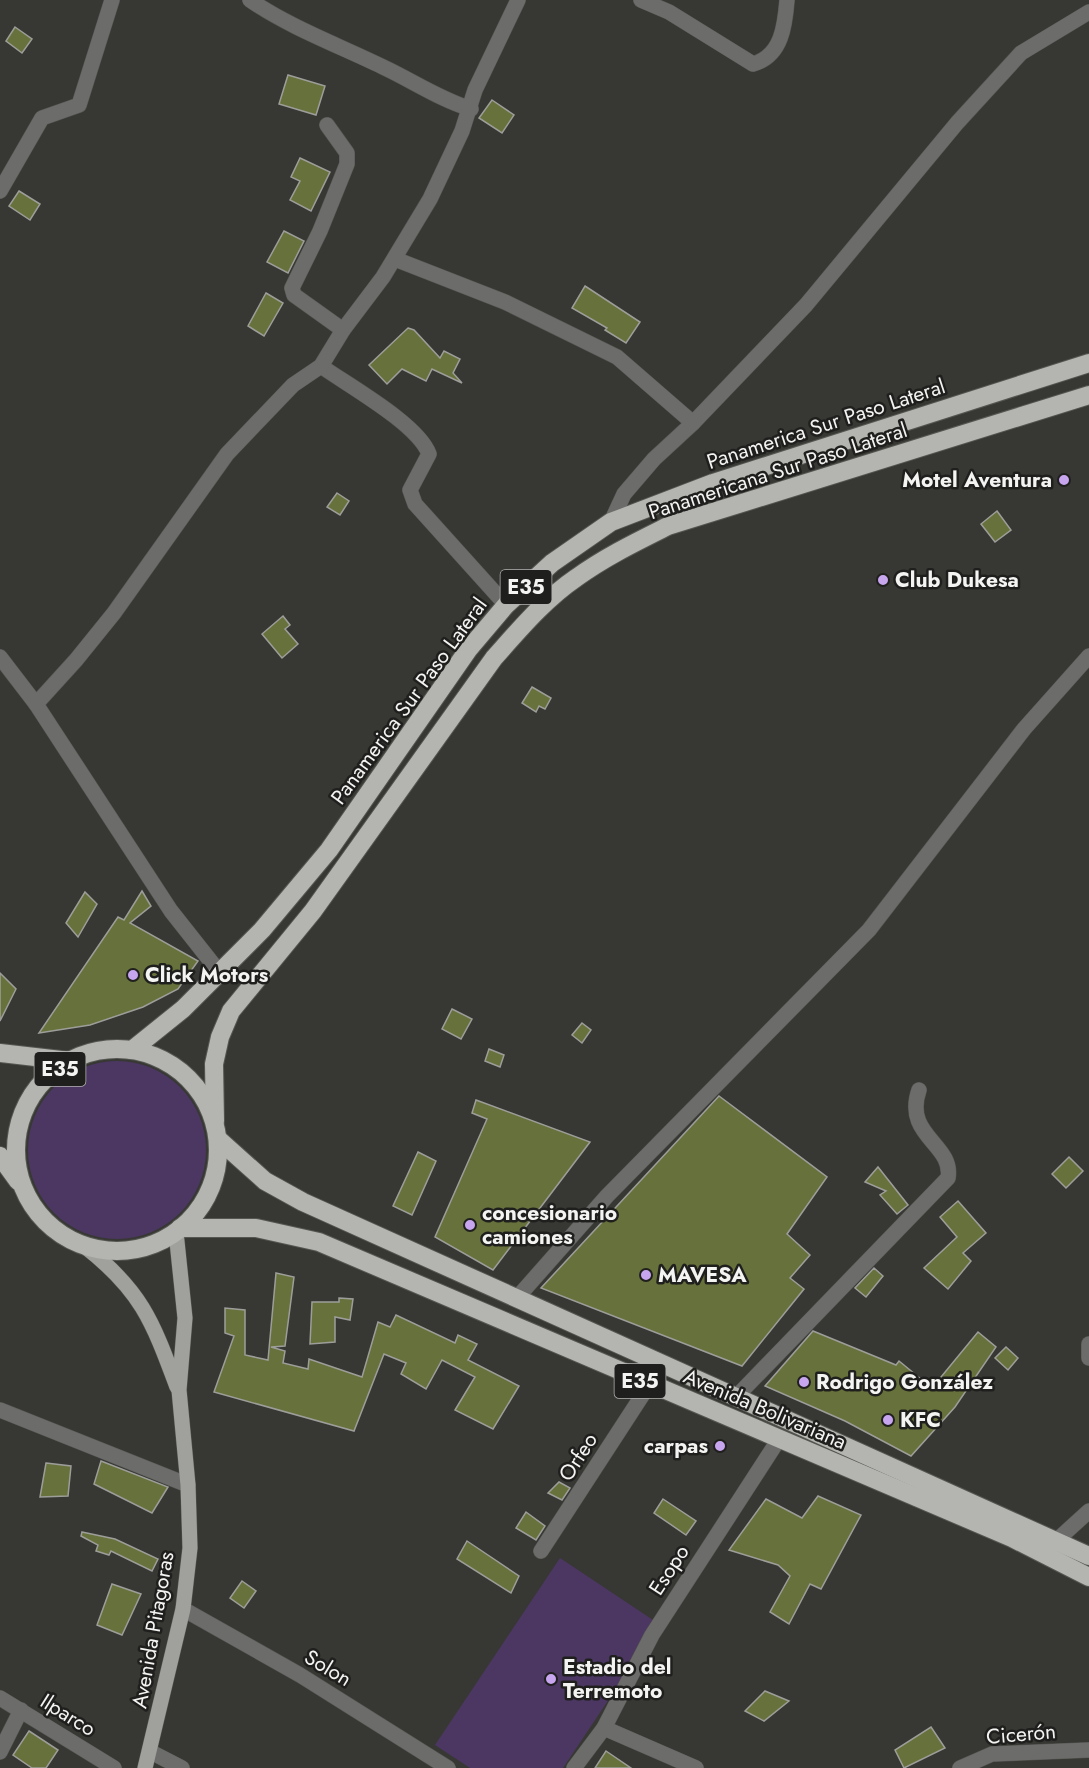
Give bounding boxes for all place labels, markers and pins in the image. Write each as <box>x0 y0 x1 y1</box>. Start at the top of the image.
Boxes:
place label: Motel Aventura <box>902 465 1052 495</box>
marker: Motel Aventura <box>1057 473 1071 487</box>
place label: Club Dukesa <box>895 565 1019 595</box>
marker: Club Dukesa <box>876 573 890 587</box>
place label: Click Motors <box>145 960 269 990</box>
marker: Click Motors <box>126 968 140 982</box>
place label: concesionario camiones <box>482 1198 617 1252</box>
marker: concesionario camiones <box>463 1218 477 1232</box>
place label: MAVESA <box>658 1260 747 1290</box>
marker: MAVESA <box>639 1268 653 1282</box>
place label: Rodrigo González <box>816 1367 993 1397</box>
marker: Rodrigo González <box>797 1375 811 1389</box>
place label: KFC <box>900 1405 941 1435</box>
marker: KFC <box>881 1413 895 1427</box>
place label: carpas <box>644 1431 708 1461</box>
marker: carpas <box>713 1439 727 1453</box>
place label: Estadio del Terremoto <box>563 1652 671 1706</box>
marker: Estadio del Terremoto <box>544 1672 558 1686</box>

